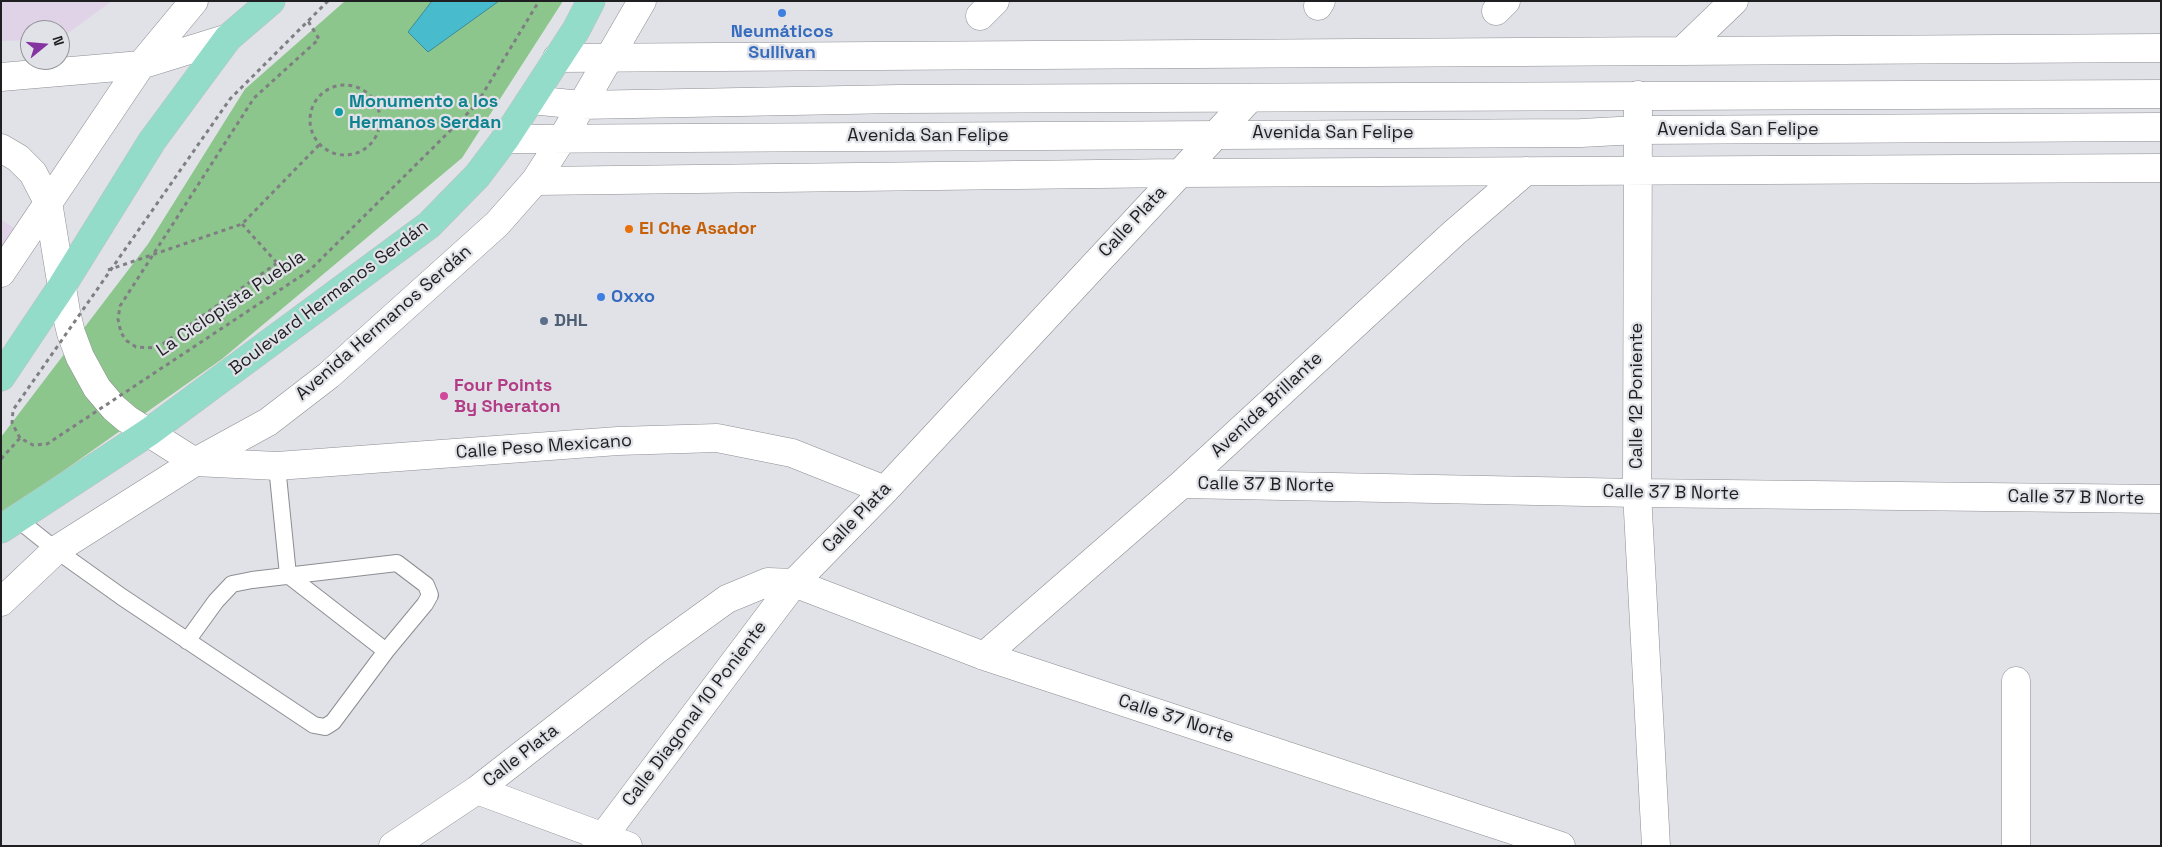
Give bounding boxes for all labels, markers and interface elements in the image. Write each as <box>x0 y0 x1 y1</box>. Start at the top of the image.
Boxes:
marker: Neumáticos Sullivan <box>776 7 788 19</box>
north arrow <box>20 20 70 70</box>
place label: Neumáticos Sullivan <box>731 21 833 64</box>
text: N <box>48 34 68 48</box>
place label: Monumento a los Hermanos Serdan <box>349 91 501 134</box>
marker: Monumento a los Hermanos Serdan <box>333 106 345 118</box>
street label: Avenida San Felipe <box>1657 119 1819 141</box>
street label: Avenida San Felipe <box>1252 122 1414 144</box>
street label: Avenida San Felipe <box>847 125 1009 147</box>
street label: Calle Plata <box>1095 182 1171 262</box>
street label: Boulevard Hermanos Serdán <box>225 216 433 380</box>
place label: El Che Asador <box>639 218 757 240</box>
marker: El Che Asador <box>623 223 635 235</box>
street label: Avenida Hermanos Serdán <box>292 241 476 405</box>
street label: La Ciclopista Puebla <box>153 246 309 362</box>
place label: Oxxo <box>611 286 655 308</box>
marker: Oxxo <box>595 291 607 303</box>
place label: DHL <box>554 310 588 332</box>
marker: DHL <box>538 315 550 327</box>
street label: Calle 12 Poniente <box>1626 323 1648 469</box>
street label: Avenida Brillante <box>1207 348 1327 462</box>
place label: Four Points By Sheraton <box>454 375 561 418</box>
marker: Four Points By Sheraton <box>438 390 450 402</box>
street label: Calle Peso Mexicano <box>455 430 633 464</box>
street label: Calle 37 B Norte <box>1197 473 1335 497</box>
street label: Calle Plata <box>818 478 896 558</box>
street label: Calle 37 B Norte <box>1602 481 1740 505</box>
street label: Calle 37 B Norte <box>2007 486 2145 510</box>
street label: Calle Diagonal 10 Poniente <box>618 617 772 811</box>
street label: Calle 37 Norte <box>1116 690 1236 748</box>
street label: Calle Plata <box>479 720 563 792</box>

